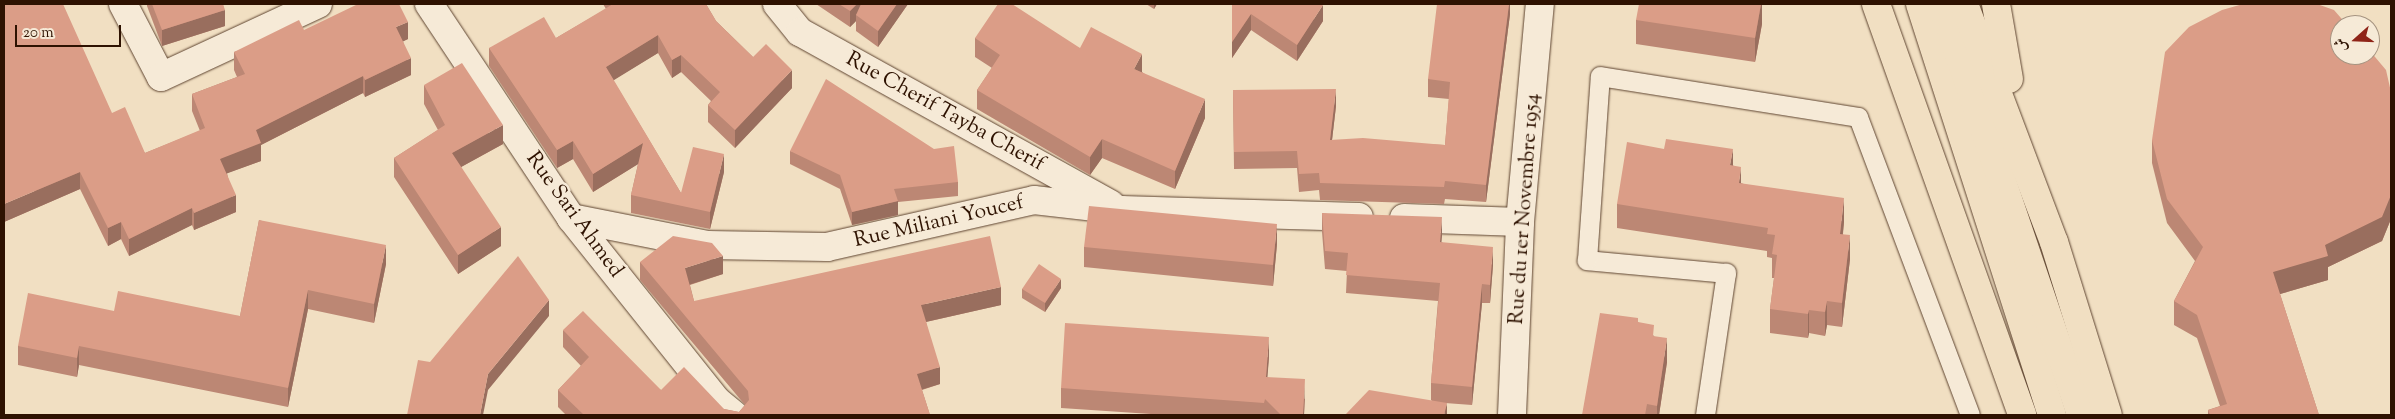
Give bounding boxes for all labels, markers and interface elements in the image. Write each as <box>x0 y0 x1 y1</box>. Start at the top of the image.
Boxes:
scale bar <box>18 15 124 47</box>
north arrow <box>2330 15 2380 65</box>
text: 20 m <box>23 23 54 44</box>
text: ش <box>2330 35 2354 55</box>
street label: Rue Cherif Tayba Cherif <box>841 47 1049 177</box>
street label: Rue du 1er Novembre 1954 <box>1504 93 1546 325</box>
street label: Rue Sari Ahmed <box>520 147 628 283</box>
street label: Rue Miliani Youcef <box>852 190 1026 254</box>

